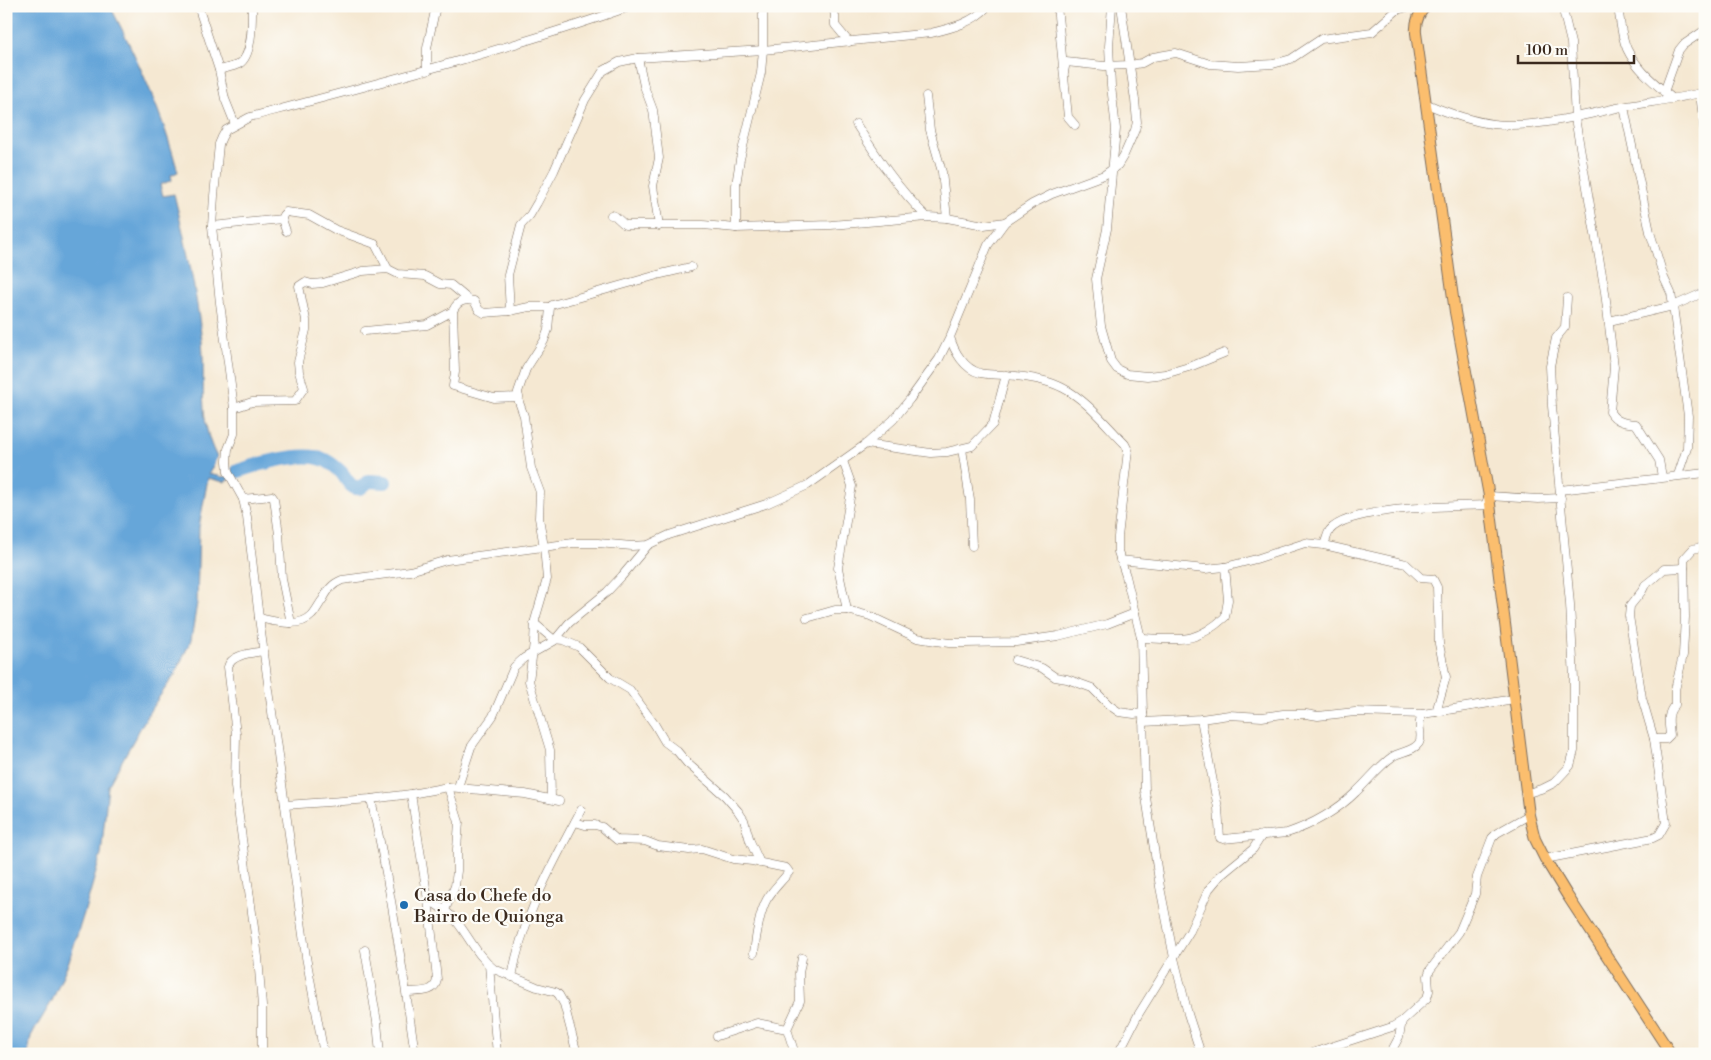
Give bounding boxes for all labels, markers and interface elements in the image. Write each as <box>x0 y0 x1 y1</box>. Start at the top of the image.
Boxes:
scale bar <box>1518 32 1635 64</box>
text: 100 m <box>1526 41 1568 60</box>
place label: Casa do Chefe do Bairro de Quionga <box>413 884 565 928</box>
marker: Casa do Chefe do Bairro de Quionga <box>398 899 410 911</box>

